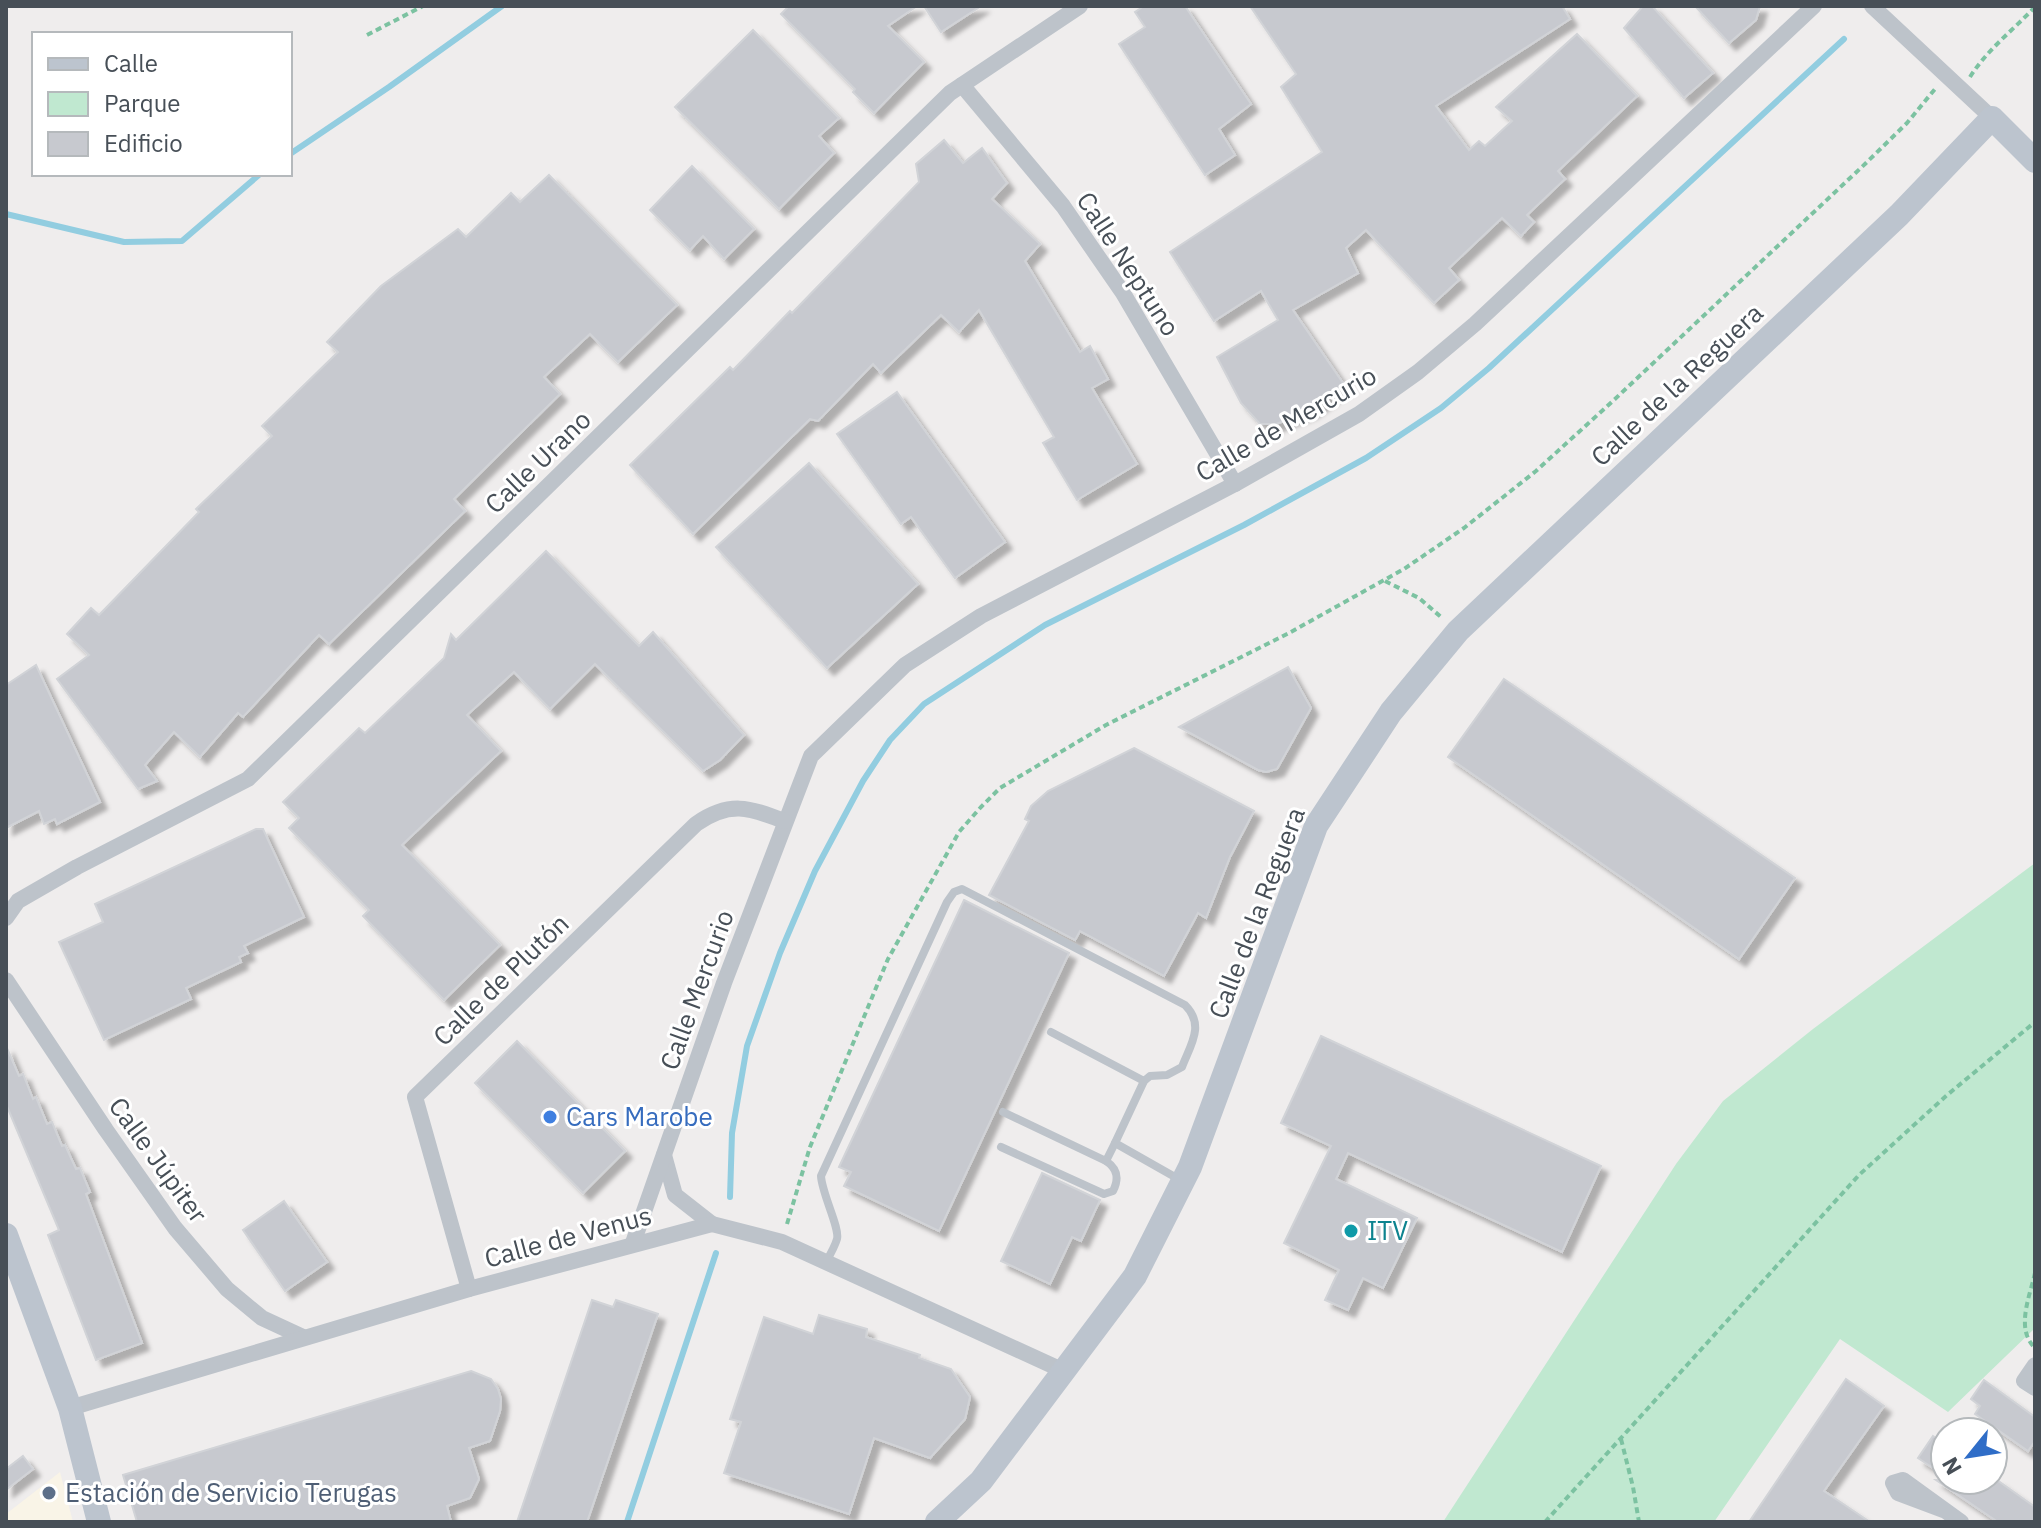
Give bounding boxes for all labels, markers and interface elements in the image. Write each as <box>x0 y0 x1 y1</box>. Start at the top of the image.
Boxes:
legend <box>32 32 292 176</box>
text: Calle <box>104 47 158 79</box>
text: Parque <box>104 87 181 119</box>
text: Edificio <box>104 127 183 159</box>
street label: Calle Neptuno <box>1070 185 1188 342</box>
street label: Calle de la Reguera <box>1583 296 1770 473</box>
street label: Calle de Mercurio <box>1189 358 1382 489</box>
street label: Calle Urano <box>477 402 598 520</box>
street label: Calle de la Reguera <box>1200 802 1312 1023</box>
street label: Calle Mercurio <box>651 905 741 1074</box>
street label: Calle de Plutón <box>425 906 575 1053</box>
street label: Calle Júpiter <box>102 1090 216 1229</box>
place label: Cars Marobe <box>566 1099 713 1133</box>
marker: Cars Marobe <box>541 1108 559 1126</box>
street label: Calle de Venus <box>481 1197 655 1275</box>
place label: ITV <box>1367 1213 1408 1247</box>
marker: ITV <box>1342 1222 1360 1240</box>
north arrow <box>1929 1416 2009 1496</box>
text: N <box>1935 1452 1968 1480</box>
place label: Estación de Servicio Terugas <box>65 1475 397 1509</box>
marker: Estación de Servicio Terugas <box>40 1484 58 1502</box>

